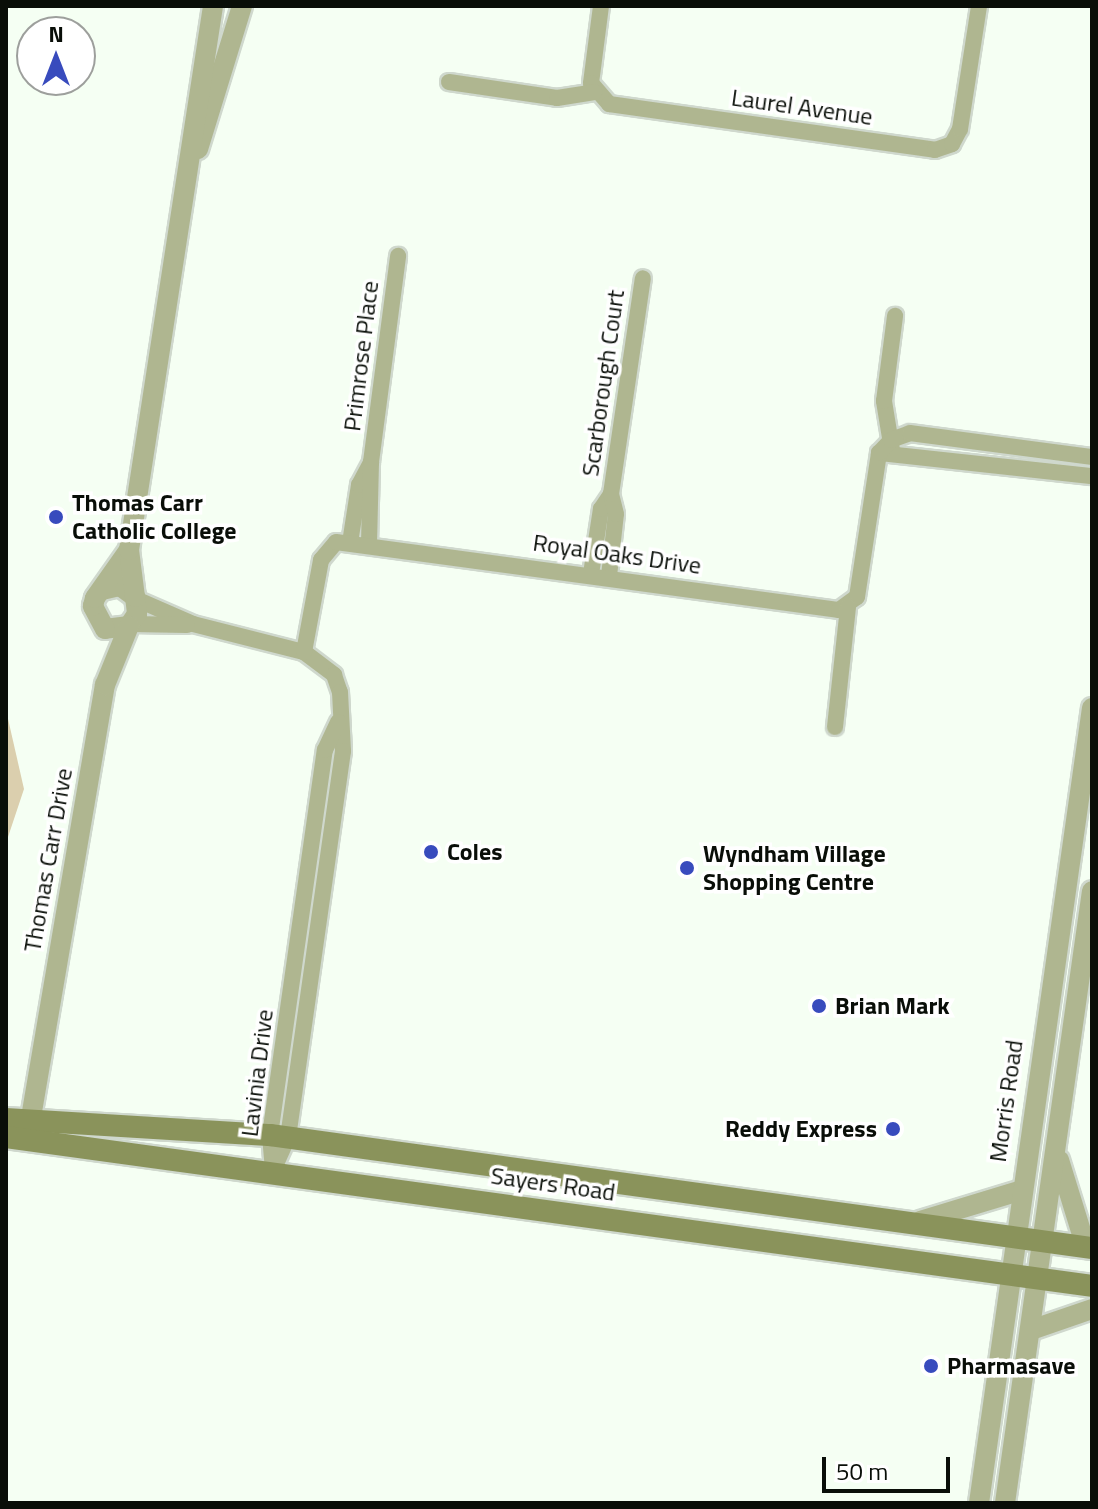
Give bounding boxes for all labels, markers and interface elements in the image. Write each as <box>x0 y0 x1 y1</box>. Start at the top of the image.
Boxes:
north arrow <box>16 16 96 96</box>
text: N <box>48 17 64 51</box>
street label: Laurel Avenue <box>730 83 874 131</box>
street label: Primrose Place <box>337 279 385 433</box>
street label: Scarborough Court <box>576 288 630 478</box>
place label: Thomas Carr Catholic College <box>72 489 237 545</box>
marker: Thomas Carr Catholic College <box>47 508 65 526</box>
street label: Royal Oaks Drive <box>531 528 703 580</box>
street label: Thomas Carr Drive <box>18 766 78 954</box>
place label: Coles <box>447 838 503 866</box>
place label: Wyndham Village Shopping Centre <box>703 840 886 896</box>
marker: Coles <box>422 843 440 861</box>
marker: Wyndham Village Shopping Centre <box>678 859 696 877</box>
place label: Brian Mark <box>835 992 950 1020</box>
marker: Brian Mark <box>810 997 828 1015</box>
street label: Lavinia Drive <box>235 1008 279 1138</box>
street label: Morris Road <box>983 1038 1029 1164</box>
place label: Reddy Express <box>725 1115 877 1143</box>
marker: Reddy Express <box>884 1120 902 1138</box>
street label: Sayers Road <box>489 1161 617 1207</box>
place label: Pharmasave <box>947 1352 1075 1380</box>
marker: Pharmasave <box>922 1357 940 1375</box>
scale bar <box>826 1441 954 1491</box>
text: 50 m <box>836 1453 888 1489</box>

